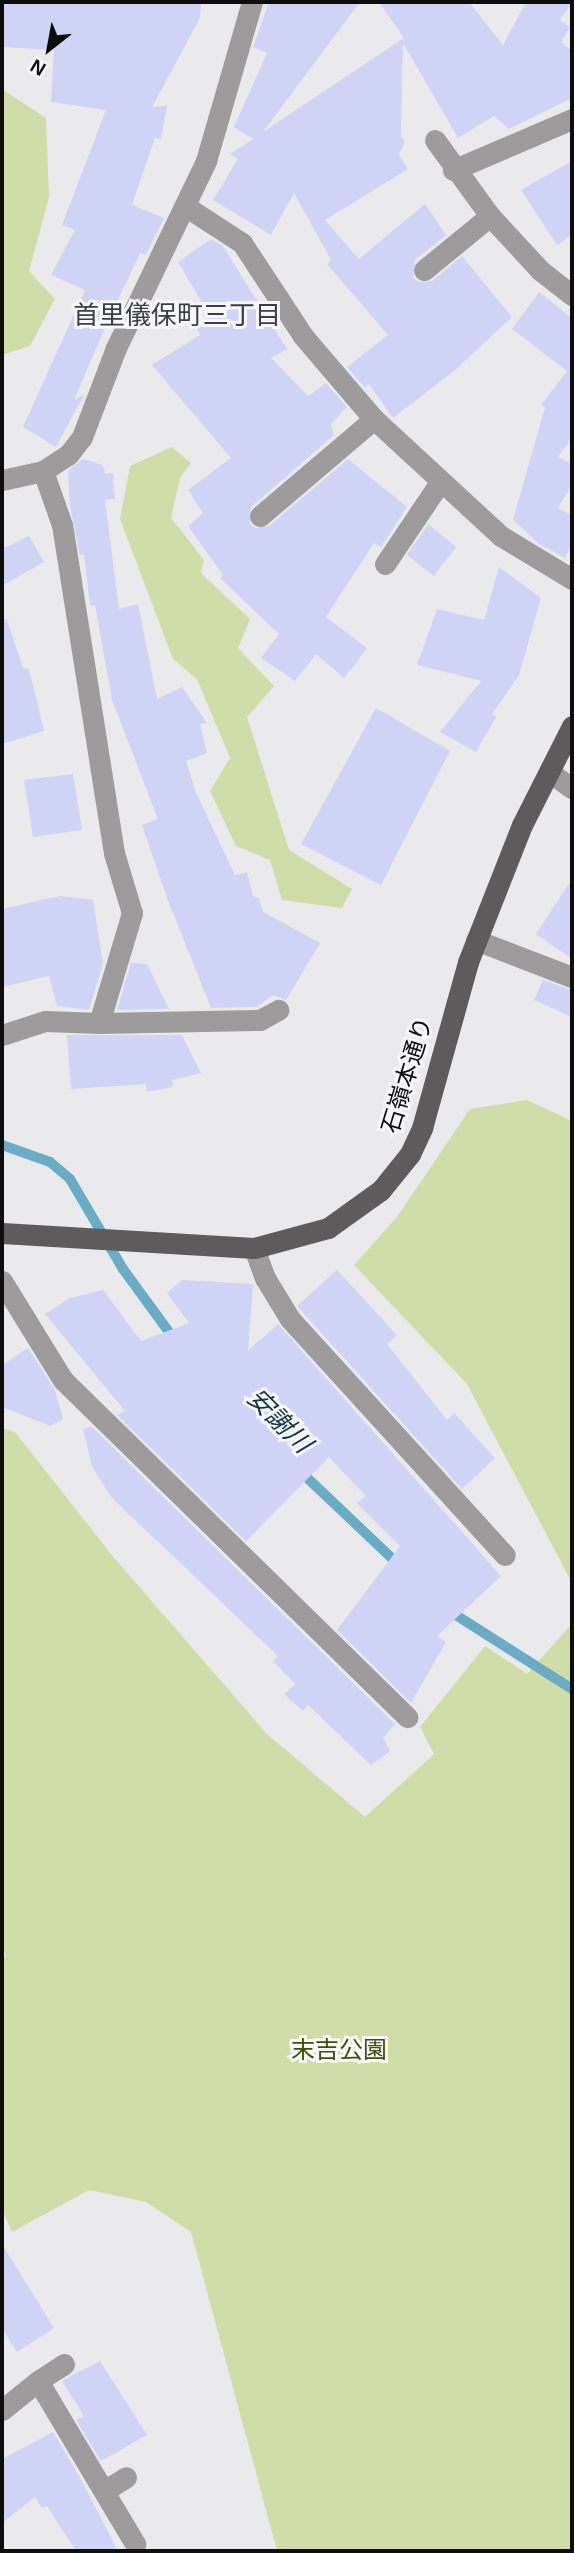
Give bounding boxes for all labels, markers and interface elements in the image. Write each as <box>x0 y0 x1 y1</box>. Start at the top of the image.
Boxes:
north arrow <box>14 14 84 84</box>
text: N <box>27 55 49 80</box>
district label: 首里儀保町三丁目 <box>73 300 281 332</box>
street label: 石嶺本通り <box>376 1013 438 1137</box>
water label: 安謝川 <box>240 1382 318 1460</box>
park label: 末吉公園 <box>291 2036 387 2064</box>

